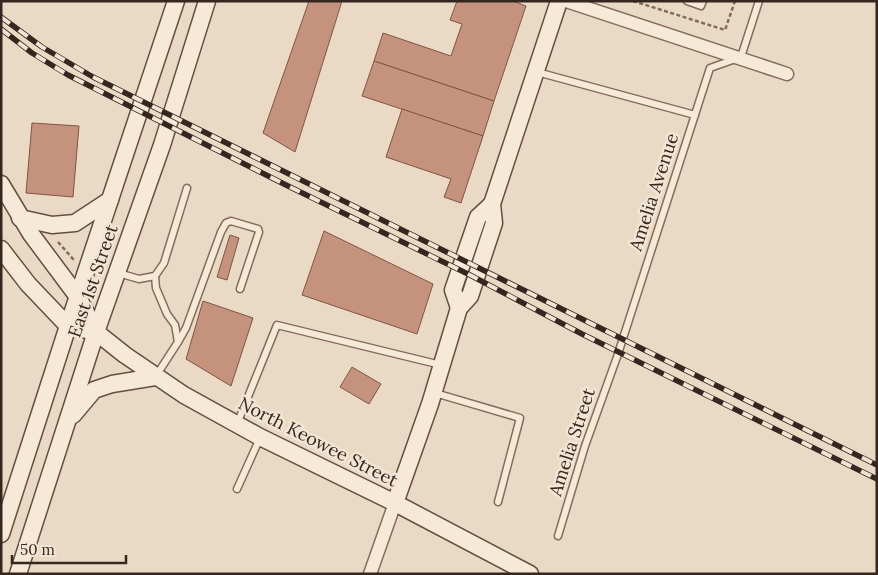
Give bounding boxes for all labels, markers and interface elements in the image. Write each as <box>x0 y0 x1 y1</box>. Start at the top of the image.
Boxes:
street label: Amelia Avenue <box>623 130 683 254</box>
street label: East 1st Street <box>62 221 123 340</box>
street label: Amelia Street <box>543 385 600 500</box>
street label: North Keowee Street <box>235 391 402 492</box>
scale bar <box>12 532 126 564</box>
text: 50 m <box>20 540 55 559</box>

